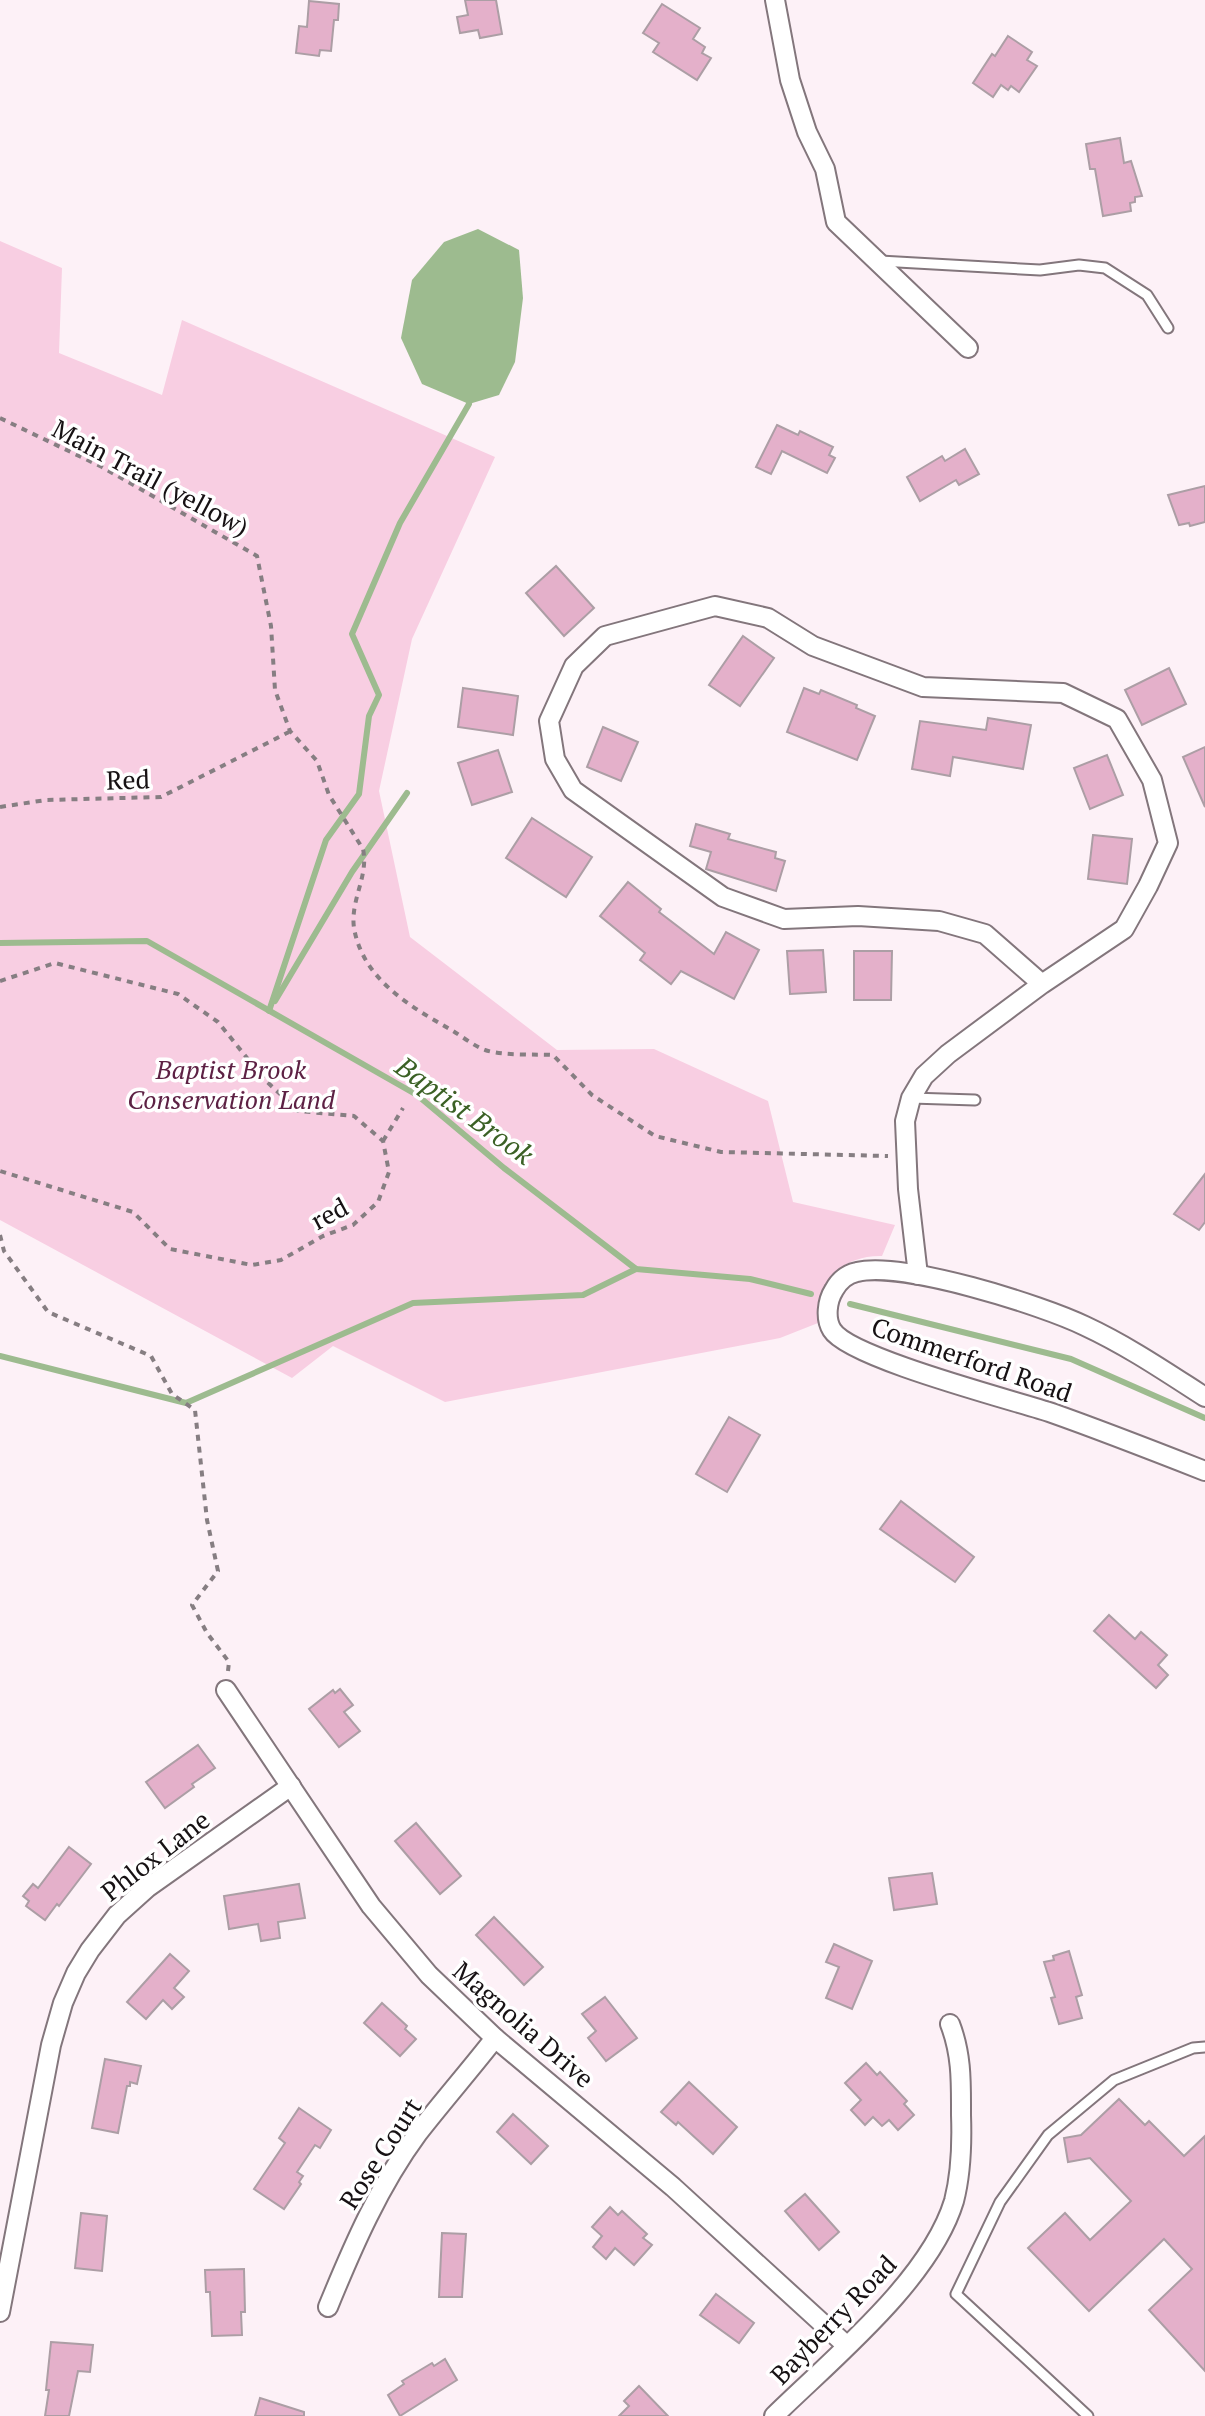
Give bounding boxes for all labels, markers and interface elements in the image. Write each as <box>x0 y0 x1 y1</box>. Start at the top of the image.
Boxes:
street label: Main Trail (yellow) <box>47 411 255 543</box>
street label: Red <box>106 761 150 797</box>
water label: Baptist Brook <box>388 1047 542 1173</box>
park label: Baptist Brook Conservation Land <box>127 1052 336 1116</box>
street label: red <box>304 1189 354 1237</box>
street label: Commerford Road <box>867 1309 1077 1409</box>
street label: Phlox Lane <box>94 1802 216 1908</box>
street label: Magnolia Drive <box>446 1953 602 2095</box>
street label: Rose Court <box>331 2091 429 2215</box>
street label: Bayberry Road <box>763 2247 903 2391</box>

